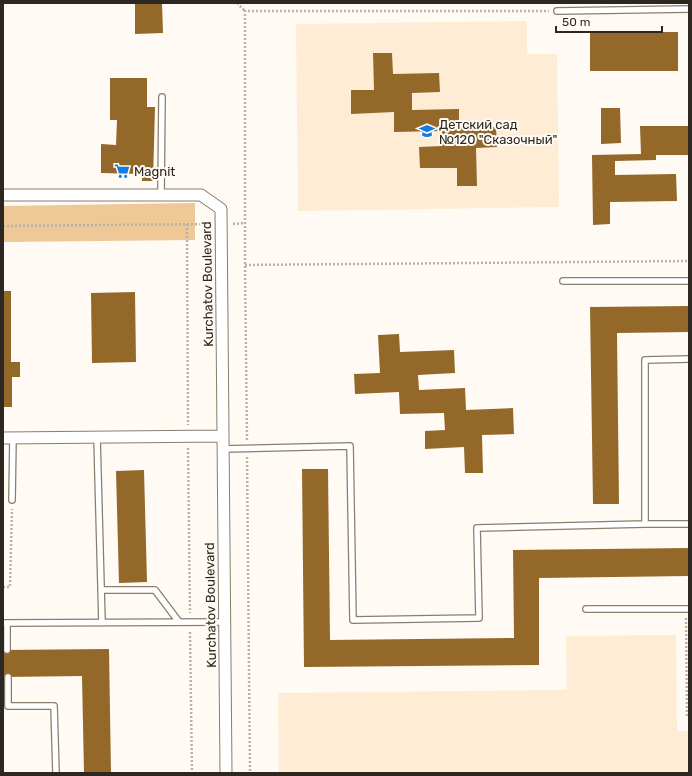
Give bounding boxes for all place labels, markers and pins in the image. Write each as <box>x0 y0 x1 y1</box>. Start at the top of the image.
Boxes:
place label: Детский сад №120 "Сказочный" <box>439 117 558 147</box>
school or university icon: Детский сад №120 "Сказочный" <box>418 122 436 140</box>
supermarket icon: Magnit <box>113 162 131 180</box>
place label: Magnit <box>134 164 175 180</box>

